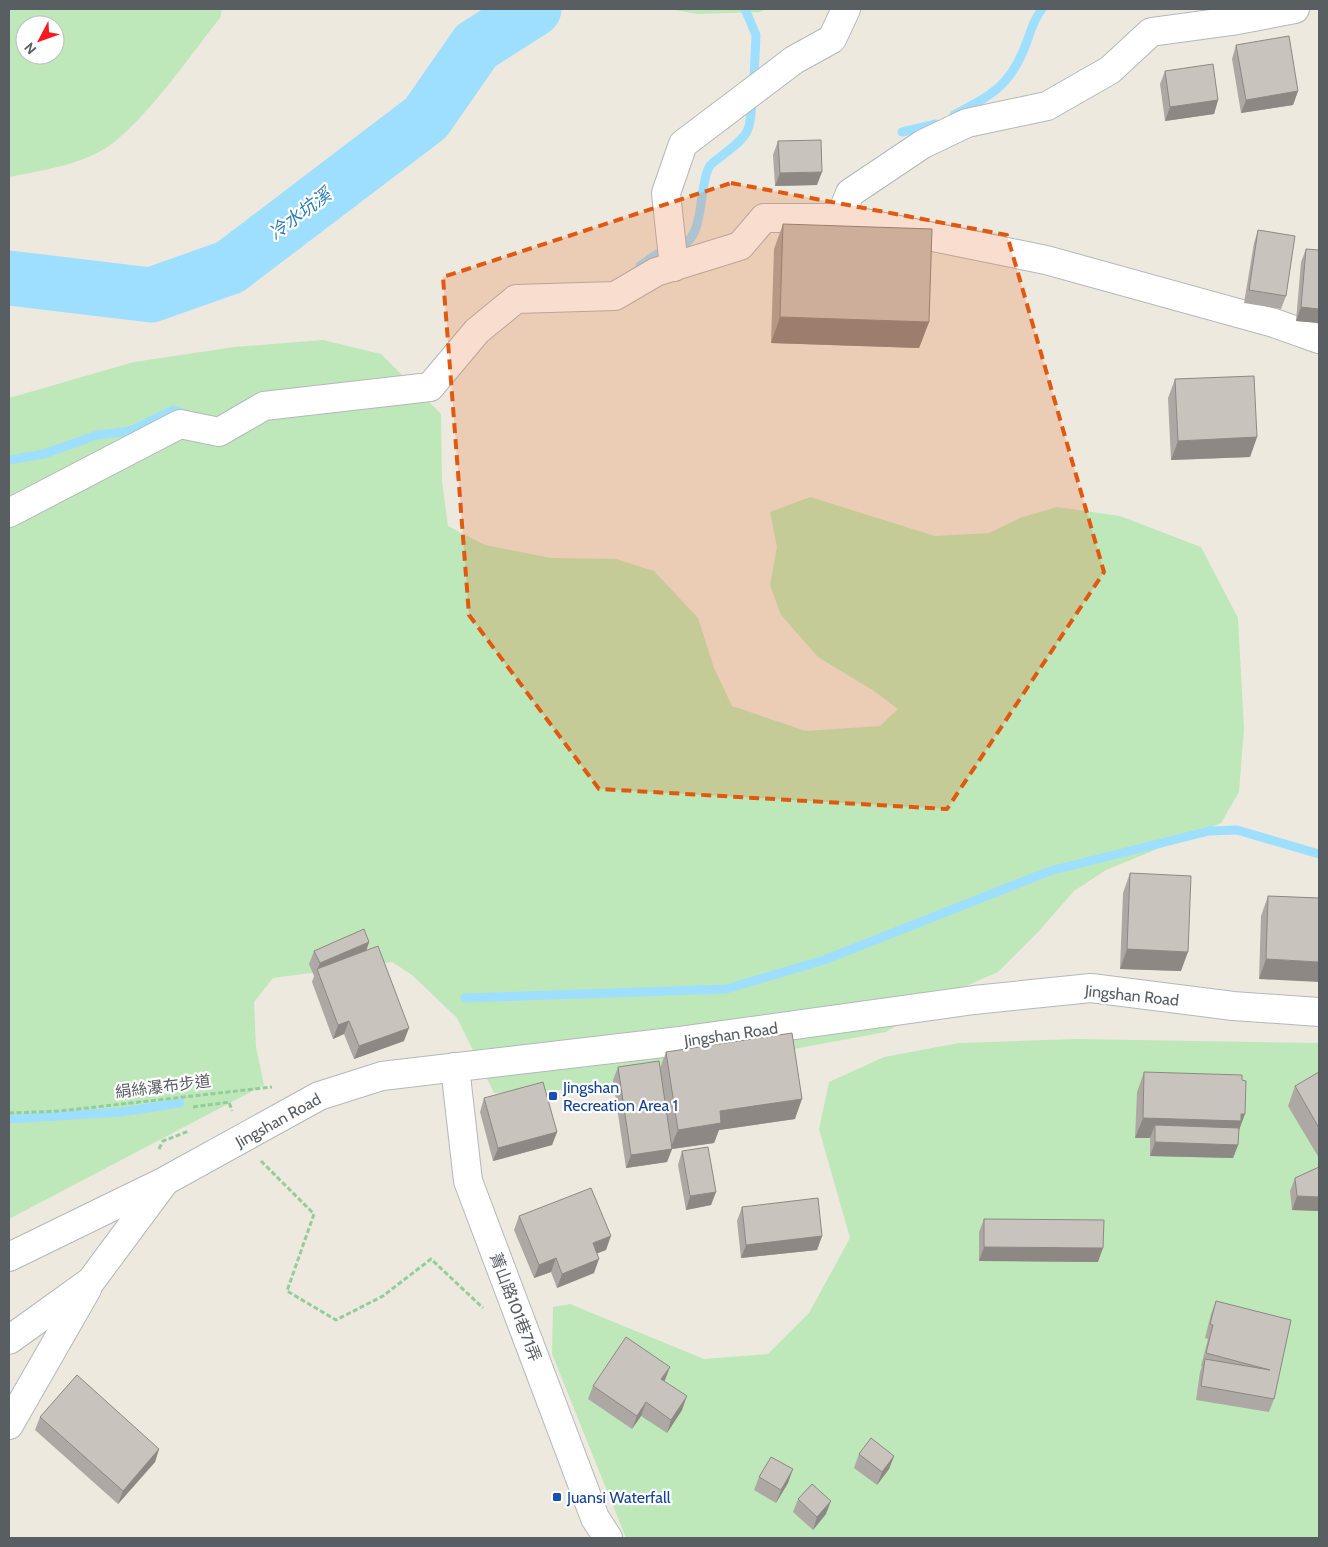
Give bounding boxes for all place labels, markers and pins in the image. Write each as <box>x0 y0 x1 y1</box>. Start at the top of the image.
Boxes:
place label: Jingshan Recreation Area 1 <box>562 1078 678 1115</box>
marker: Jingshan Recreation Area 1 <box>547 1090 559 1102</box>
place label: Juansi Waterfall <box>566 1488 671 1507</box>
marker: Juansi Waterfall <box>551 1491 563 1503</box>

